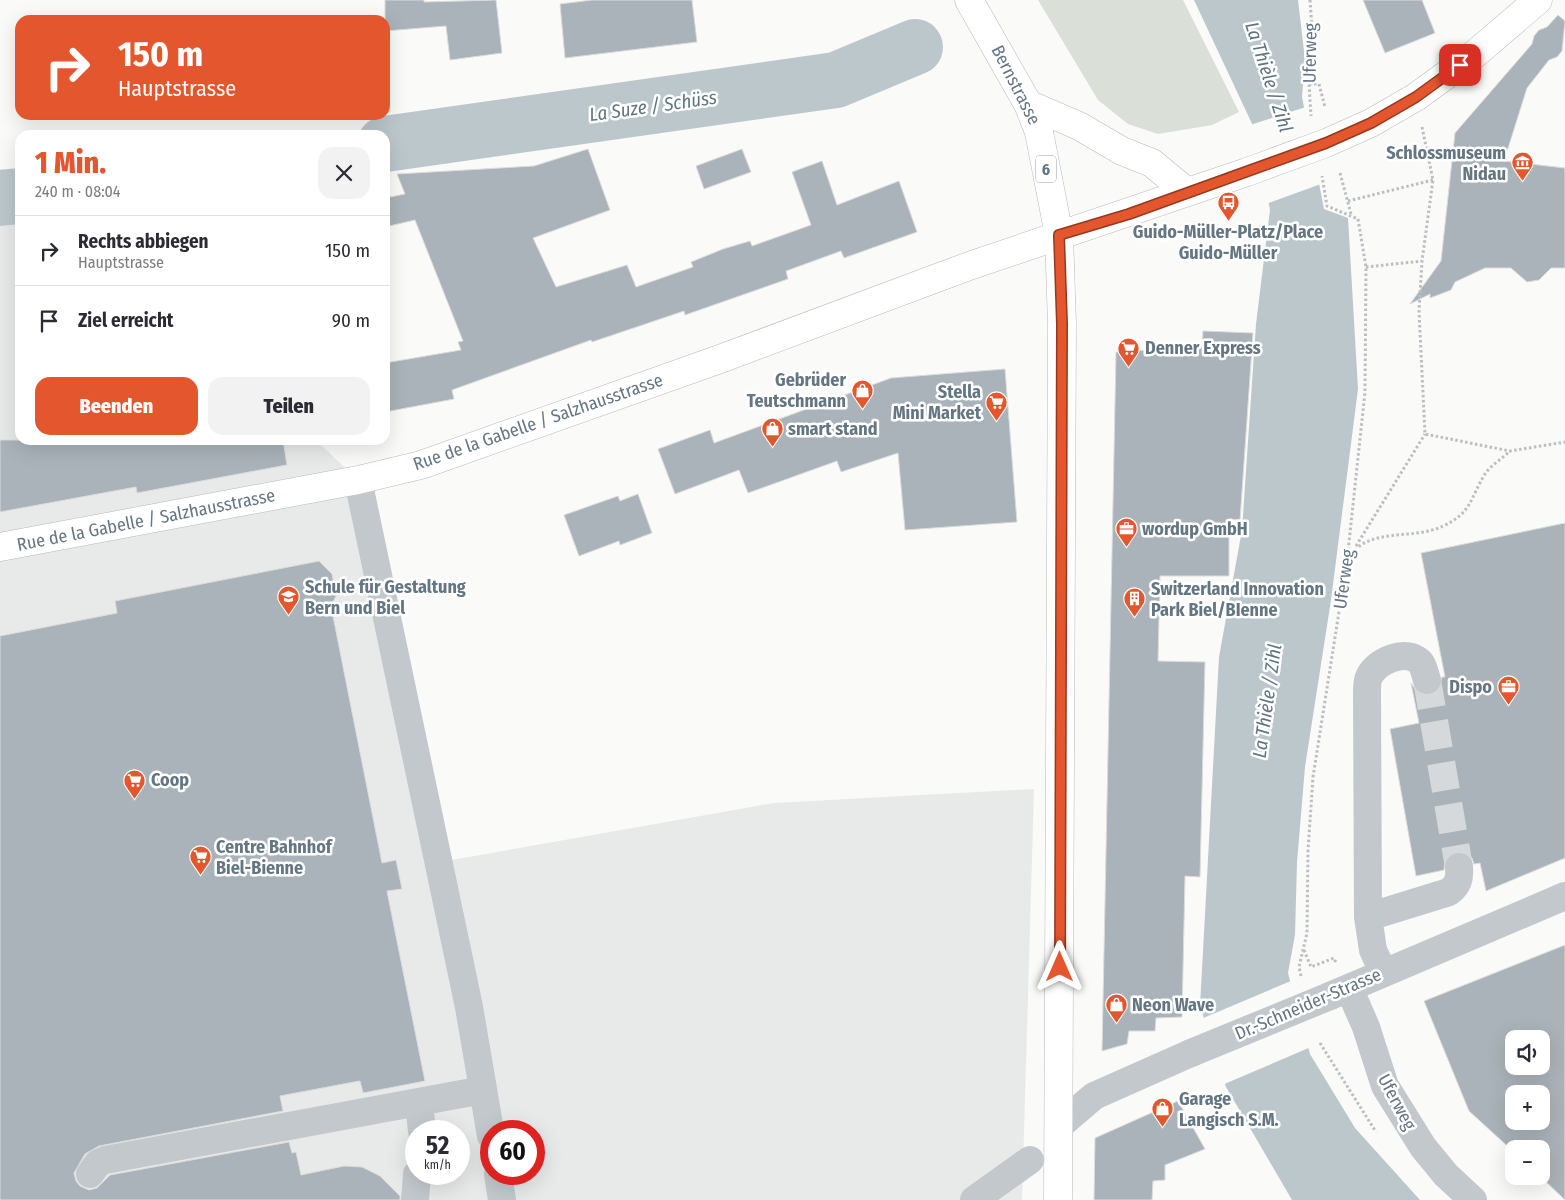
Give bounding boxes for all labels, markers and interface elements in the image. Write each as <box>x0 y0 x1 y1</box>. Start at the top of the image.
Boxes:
water label: La Thièle / Zihl <box>1240 19 1298 135</box>
street label: Uferweg <box>1298 22 1322 83</box>
text: 150 m <box>118 33 203 75</box>
icon: right <box>35 35 100 100</box>
street label: Bernstrasse <box>987 41 1046 129</box>
pin <box>1439 44 1481 86</box>
icon: arrive <box>1446 51 1474 79</box>
text: Hauptstrasse <box>118 75 236 102</box>
water label: La Suze / Schüss <box>588 86 718 126</box>
place label: Schlossmuseum Nidau <box>1386 142 1506 185</box>
text: 1 Min. <box>35 145 106 181</box>
button: close <box>318 147 370 199</box>
museum icon: Schlossmuseum Nidau <box>1510 151 1534 182</box>
road number: 6 <box>1036 156 1056 182</box>
text: 240 m · 08:04 <box>35 182 121 201</box>
bus stop icon: Guido-Müller-Platz/Place Guido-Müller <box>1216 190 1240 221</box>
place label: Guido-Müller-Platz/Place Guido-Müller <box>1133 221 1323 264</box>
text: Rechts abbiegen <box>78 230 208 253</box>
icon: right <box>35 237 63 265</box>
text: 150 m <box>325 239 370 262</box>
text: Hauptstrasse <box>78 253 164 272</box>
icon: arrive <box>35 307 63 335</box>
text: Ziel erreicht <box>78 309 174 332</box>
text: 90 m <box>332 309 370 332</box>
supermarket icon: Denner Express <box>1117 336 1141 367</box>
place label: Denner Express <box>1145 337 1261 359</box>
street label: Rue de la Gabelle / Salzhausstrasse <box>410 369 666 475</box>
place label: Gebrüder Teutschmann <box>747 369 846 412</box>
button: Beenden <box>35 377 198 435</box>
button: Teilen <box>208 377 370 435</box>
shop icon: Gebrüder Teutschmann <box>850 378 874 409</box>
place label: Stella Mini Market <box>893 381 982 424</box>
supermarket icon: Stella Mini Market <box>985 390 1009 421</box>
shop icon: smart stand <box>760 417 784 448</box>
place label: smart stand <box>788 418 877 440</box>
street label: Rue de la Gabelle / Salzhausstrasse <box>15 484 277 556</box>
office icon: wordup GmbH <box>1114 517 1138 548</box>
place label: wordup GmbH <box>1142 518 1248 540</box>
street label: Uferweg <box>1329 547 1359 610</box>
place label: Schule für Gestaltung Bern und Biel <box>305 576 466 619</box>
place label: Switzerland Innovation Park Biel/BIenne <box>1151 578 1324 621</box>
school or university icon: Schule für Gestaltung Bern und Biel <box>277 585 301 616</box>
building icon: Switzerland Innovation Park Biel/BIenne <box>1123 587 1147 618</box>
water label: La Thièle / Zihl <box>1248 643 1286 759</box>
office icon: Dispo <box>1496 675 1520 706</box>
place label: Dispo <box>1449 676 1492 698</box>
supermarket icon: Coop <box>123 768 147 799</box>
place label: Coop <box>151 769 189 791</box>
place label: Centre Bahnhof Biel-Bienne <box>216 836 334 879</box>
supermarket icon: Centre Bahnhof Biel-Bienne <box>188 845 212 876</box>
position arrow <box>1033 940 1085 992</box>
street label: Dr.-Schneider-Strasse <box>1232 963 1384 1045</box>
shop icon: Neon Wave <box>1104 993 1128 1024</box>
place label: Neon Wave <box>1132 994 1214 1016</box>
map controls <box>1505 1030 1550 1185</box>
button: sound <box>1505 1030 1550 1075</box>
street label: Uferweg <box>1373 1070 1421 1134</box>
button: + <box>1505 1085 1550 1130</box>
place label: Garage Langisch S.M. <box>1179 1088 1279 1131</box>
shop icon: Garage Langisch S.M. <box>1151 1097 1175 1128</box>
speed limit sign: 60 <box>480 1120 545 1185</box>
text: 52 <box>426 1131 449 1161</box>
button: − <box>1505 1140 1550 1185</box>
text: km/h <box>424 1158 451 1172</box>

